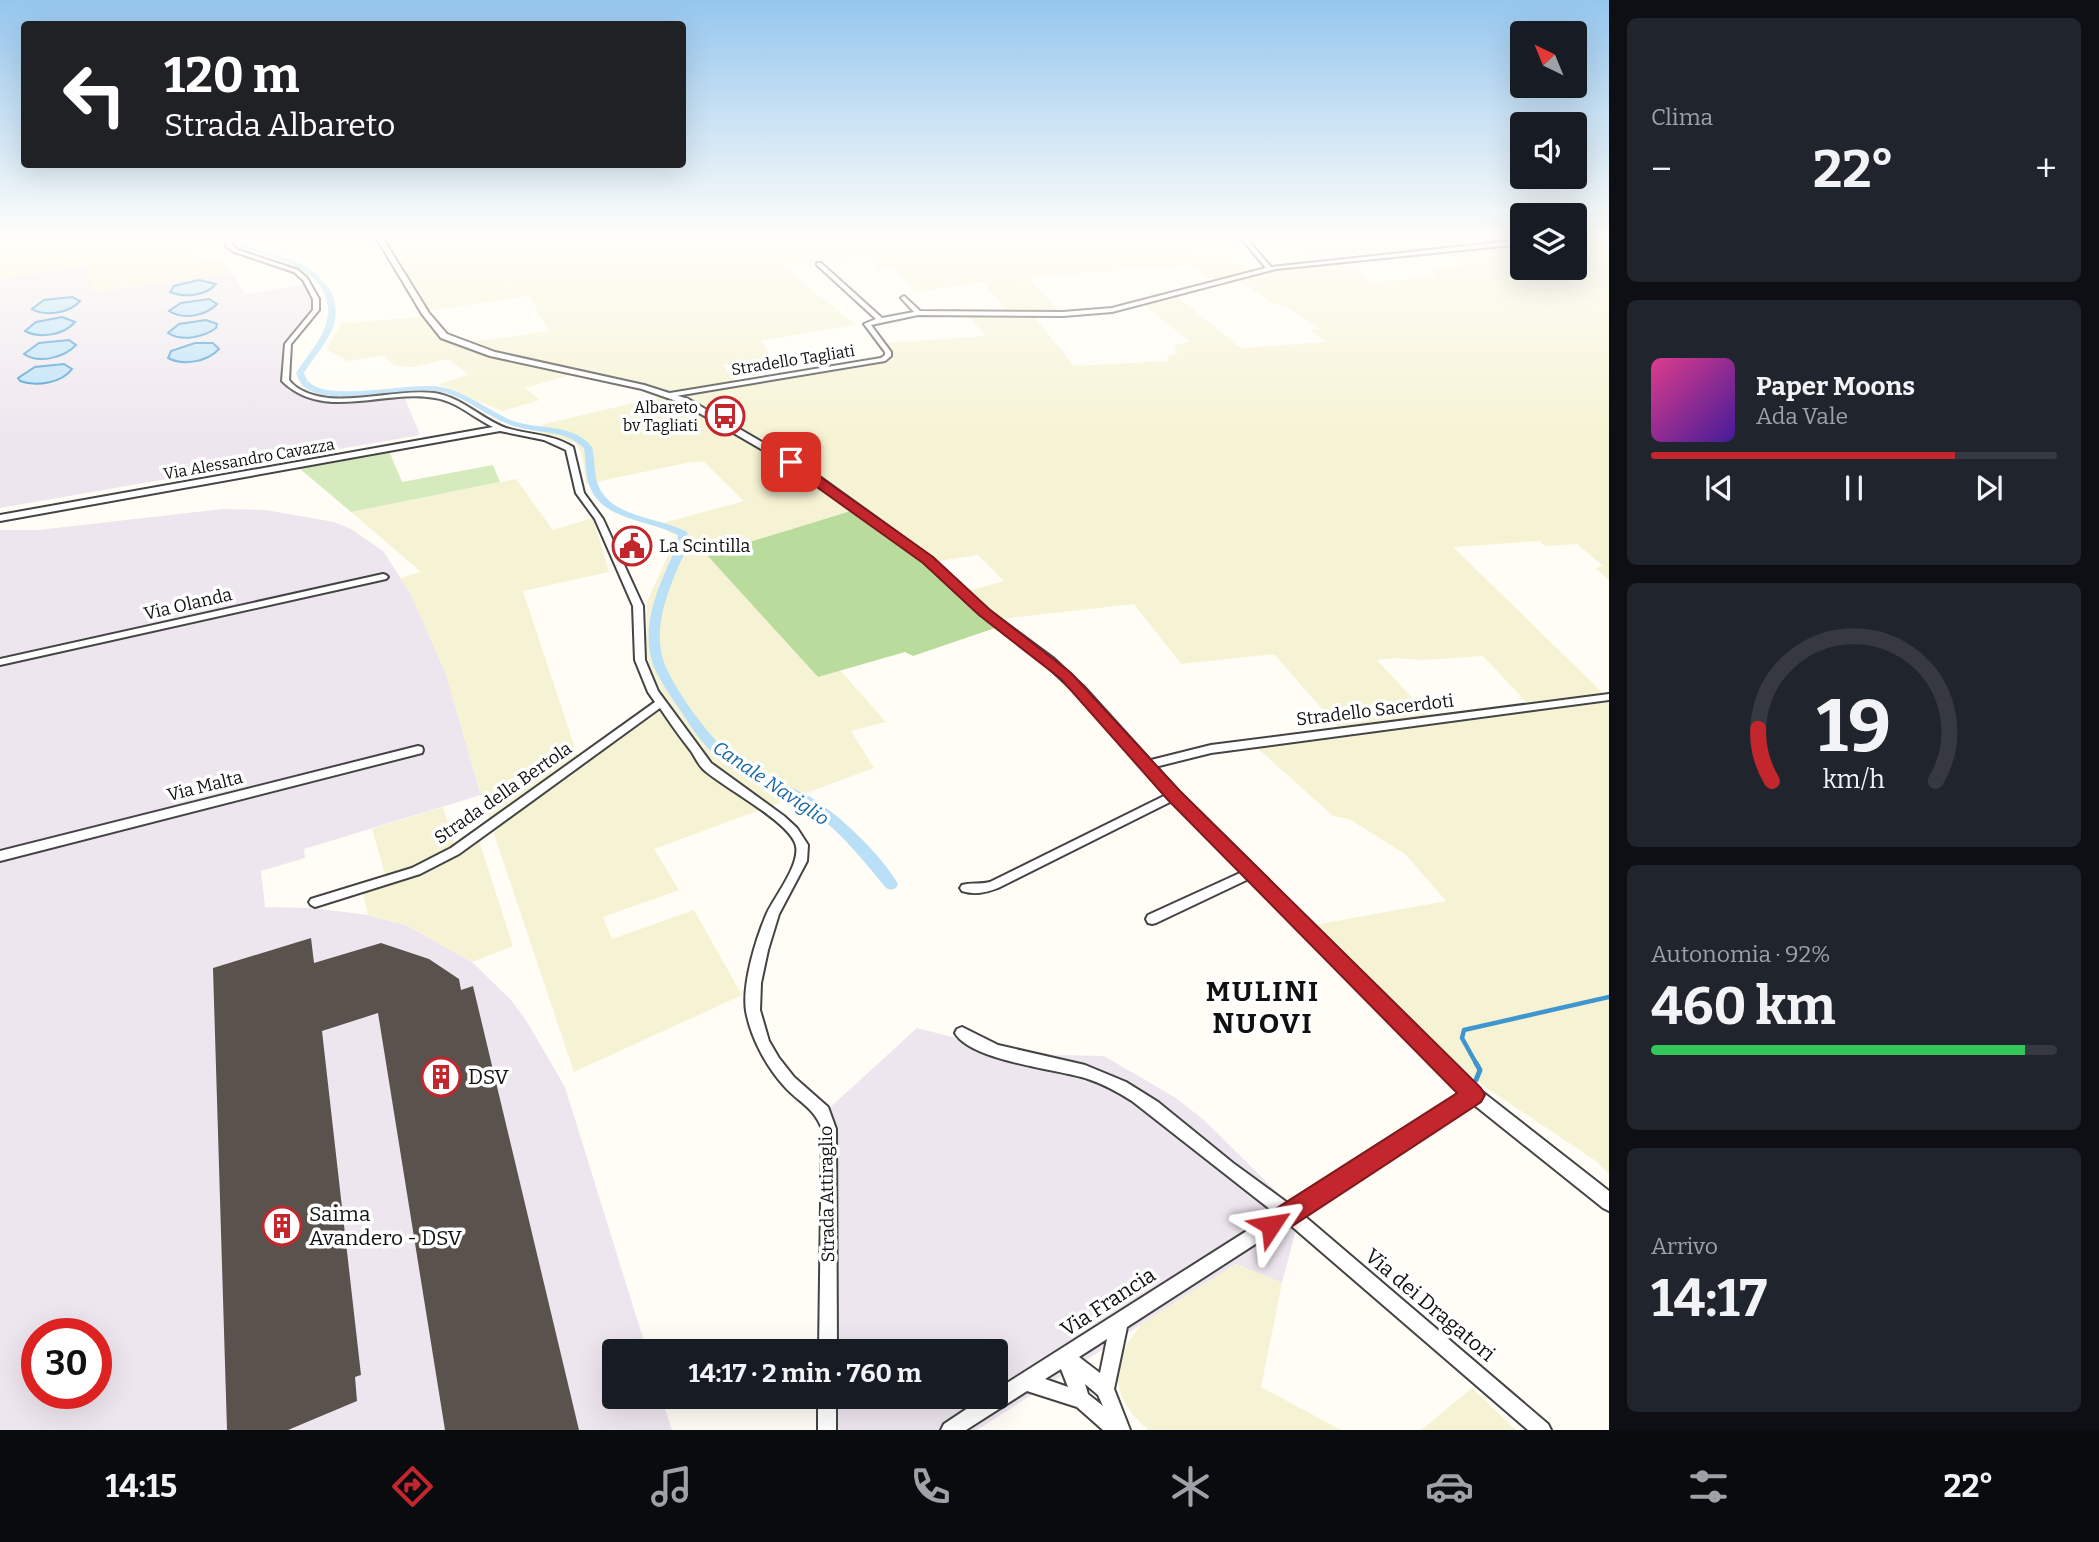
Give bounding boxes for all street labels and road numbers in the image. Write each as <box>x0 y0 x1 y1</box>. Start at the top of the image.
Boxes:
street label: Stradello Tagliati <box>730 341 856 379</box>
street label: Via Alessandro Cavazza <box>162 435 336 483</box>
street label: Via Olanda <box>142 583 234 625</box>
street label: Stradello Sacerdoti <box>1295 689 1455 731</box>
street label: Strada della Bertola <box>430 737 576 849</box>
street label: Via Malta <box>165 766 245 806</box>
street label: Strada Attiraglio <box>815 1125 839 1263</box>
street label: Via dei Dragatori <box>1360 1243 1500 1367</box>
street label: Via Francia <box>1056 1261 1161 1342</box>

